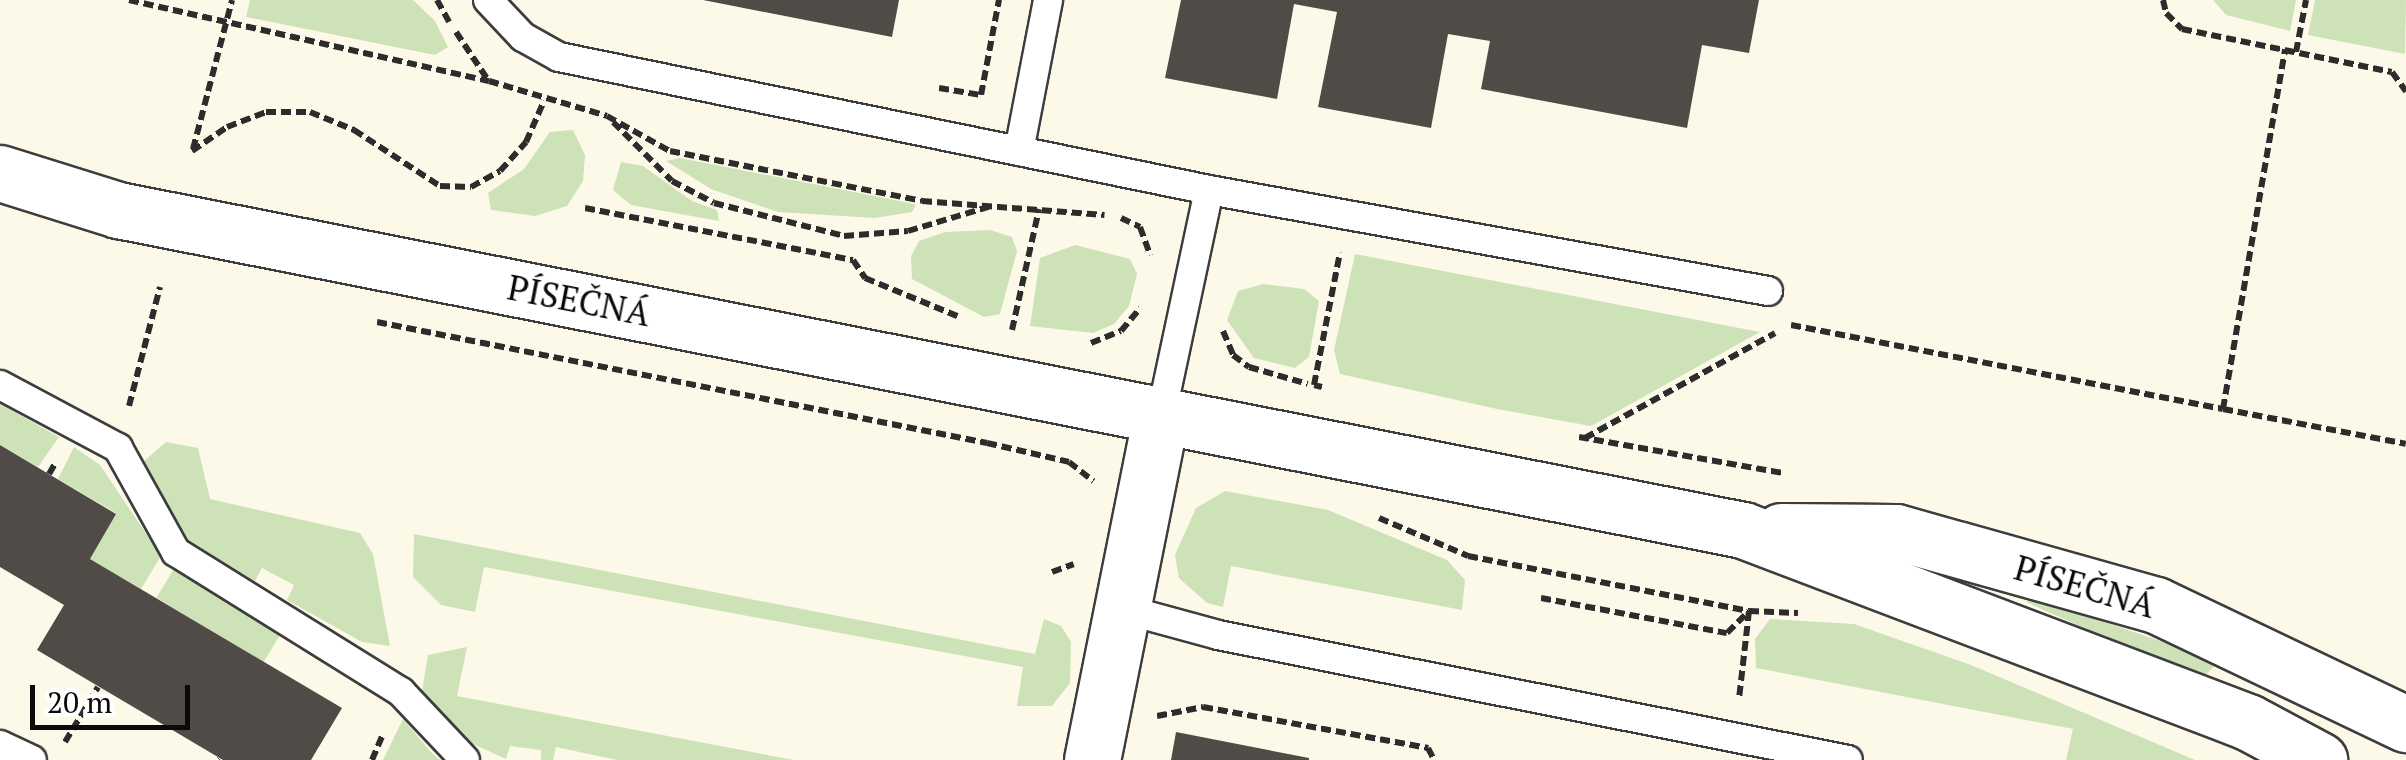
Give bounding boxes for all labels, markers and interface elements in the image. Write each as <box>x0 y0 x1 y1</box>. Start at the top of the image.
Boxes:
street label: PÍSEČNÁ <box>504 266 654 334</box>
street label: PÍSEČNÁ <box>2010 546 2160 626</box>
scale bar <box>35 665 195 727</box>
text: 20 m <box>47 682 112 722</box>

